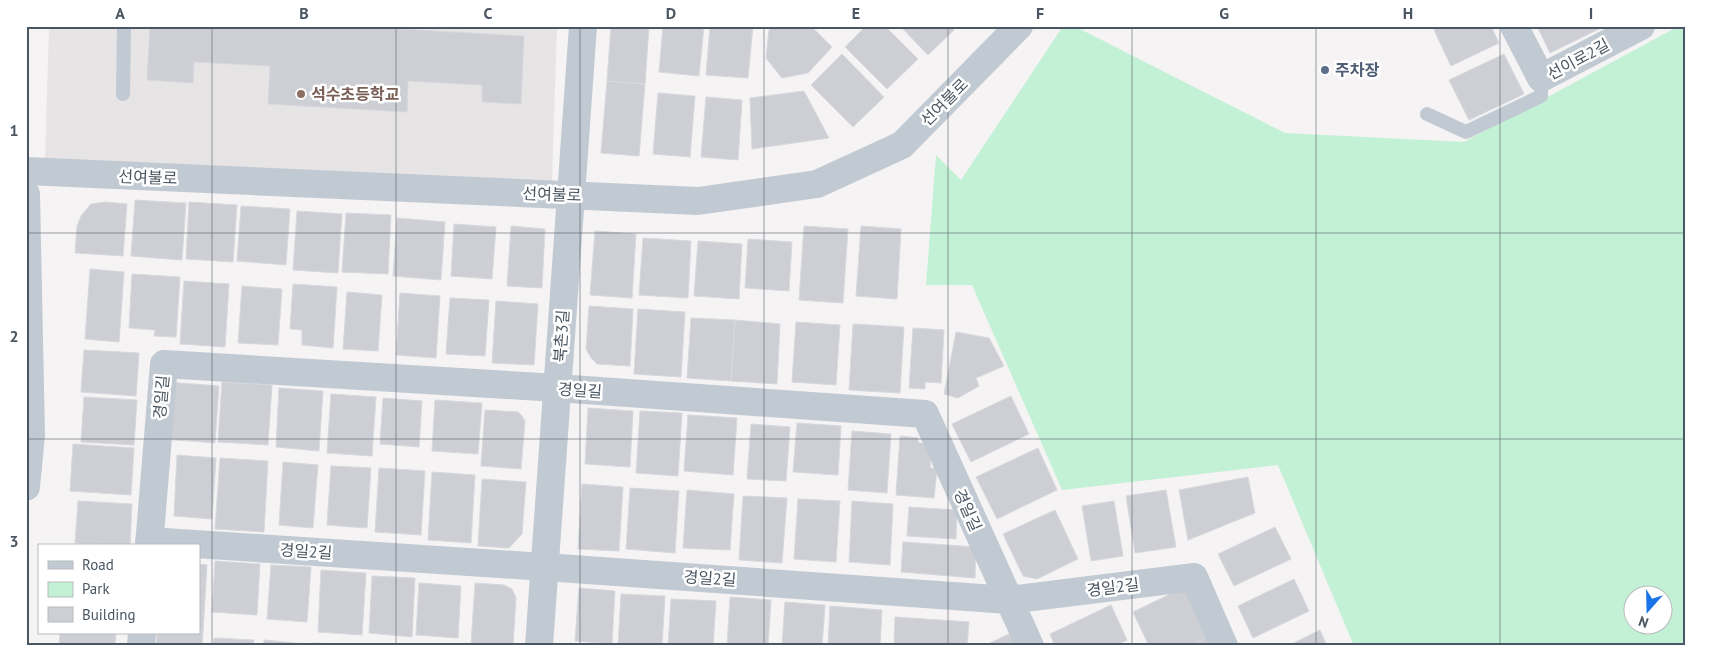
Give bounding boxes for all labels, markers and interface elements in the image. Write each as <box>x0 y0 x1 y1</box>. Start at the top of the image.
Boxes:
text: A <box>115 3 125 23</box>
text: B <box>299 3 309 23</box>
text: C <box>484 3 493 23</box>
text: D <box>666 3 676 23</box>
text: E <box>852 3 860 23</box>
text: F <box>1036 3 1044 23</box>
text: G <box>1219 3 1229 23</box>
text: H <box>1403 3 1413 23</box>
text: I <box>1589 3 1593 23</box>
street label: 선이로2길 <box>1543 34 1613 84</box>
place label: 주차장 <box>1335 60 1379 80</box>
marker: 주차장 <box>1319 64 1331 76</box>
street label: 선여불로 <box>916 74 972 130</box>
place label: 석수초등학교 <box>311 84 400 104</box>
marker: 석수초등학교 <box>295 88 307 100</box>
text: 1 <box>9 120 19 140</box>
street label: 선여불로 <box>118 166 178 188</box>
street label: 선여불로 <box>522 183 582 205</box>
street label: 북촌3길 <box>549 309 573 363</box>
text: 2 <box>9 326 19 346</box>
street label: 경일길 <box>149 374 173 420</box>
street label: 경일길 <box>557 378 603 402</box>
street label: 경일길 <box>950 486 986 534</box>
text: 3 <box>9 531 19 551</box>
street label: 경일2길 <box>279 539 333 563</box>
legend <box>38 544 200 634</box>
text: Road <box>82 555 114 574</box>
street label: 경일2길 <box>683 566 737 590</box>
street label: 경일2길 <box>1086 574 1140 600</box>
text: Park <box>82 579 110 598</box>
north arrow <box>1624 584 1674 634</box>
text: Building <box>82 605 136 624</box>
text: N <box>1636 612 1651 632</box>

